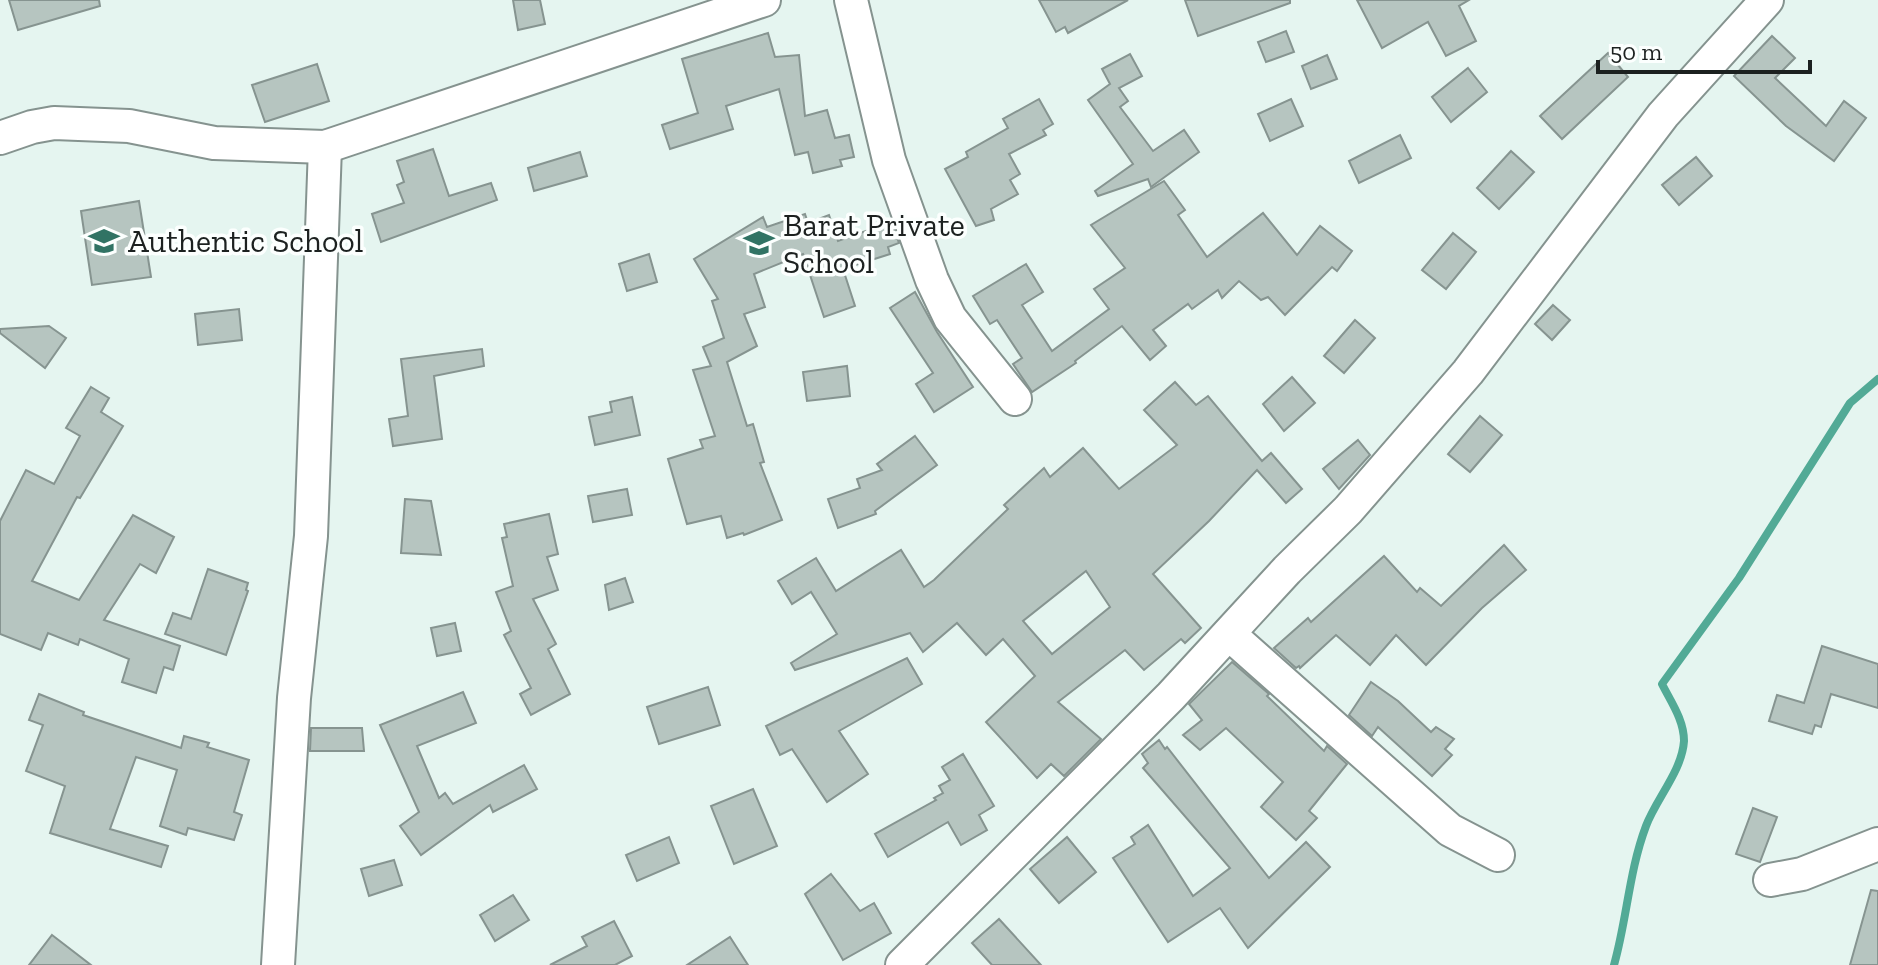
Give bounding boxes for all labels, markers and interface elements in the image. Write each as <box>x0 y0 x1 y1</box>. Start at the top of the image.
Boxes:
scale bar <box>1598 24 1810 74</box>
text: 50 m <box>1610 37 1663 66</box>
place label: Barat Private School <box>783 206 965 281</box>
place label: Authentic School <box>128 222 363 260</box>
school or university icon: Authentic School <box>87 224 121 258</box>
school or university icon: Barat Private School <box>742 226 776 260</box>

